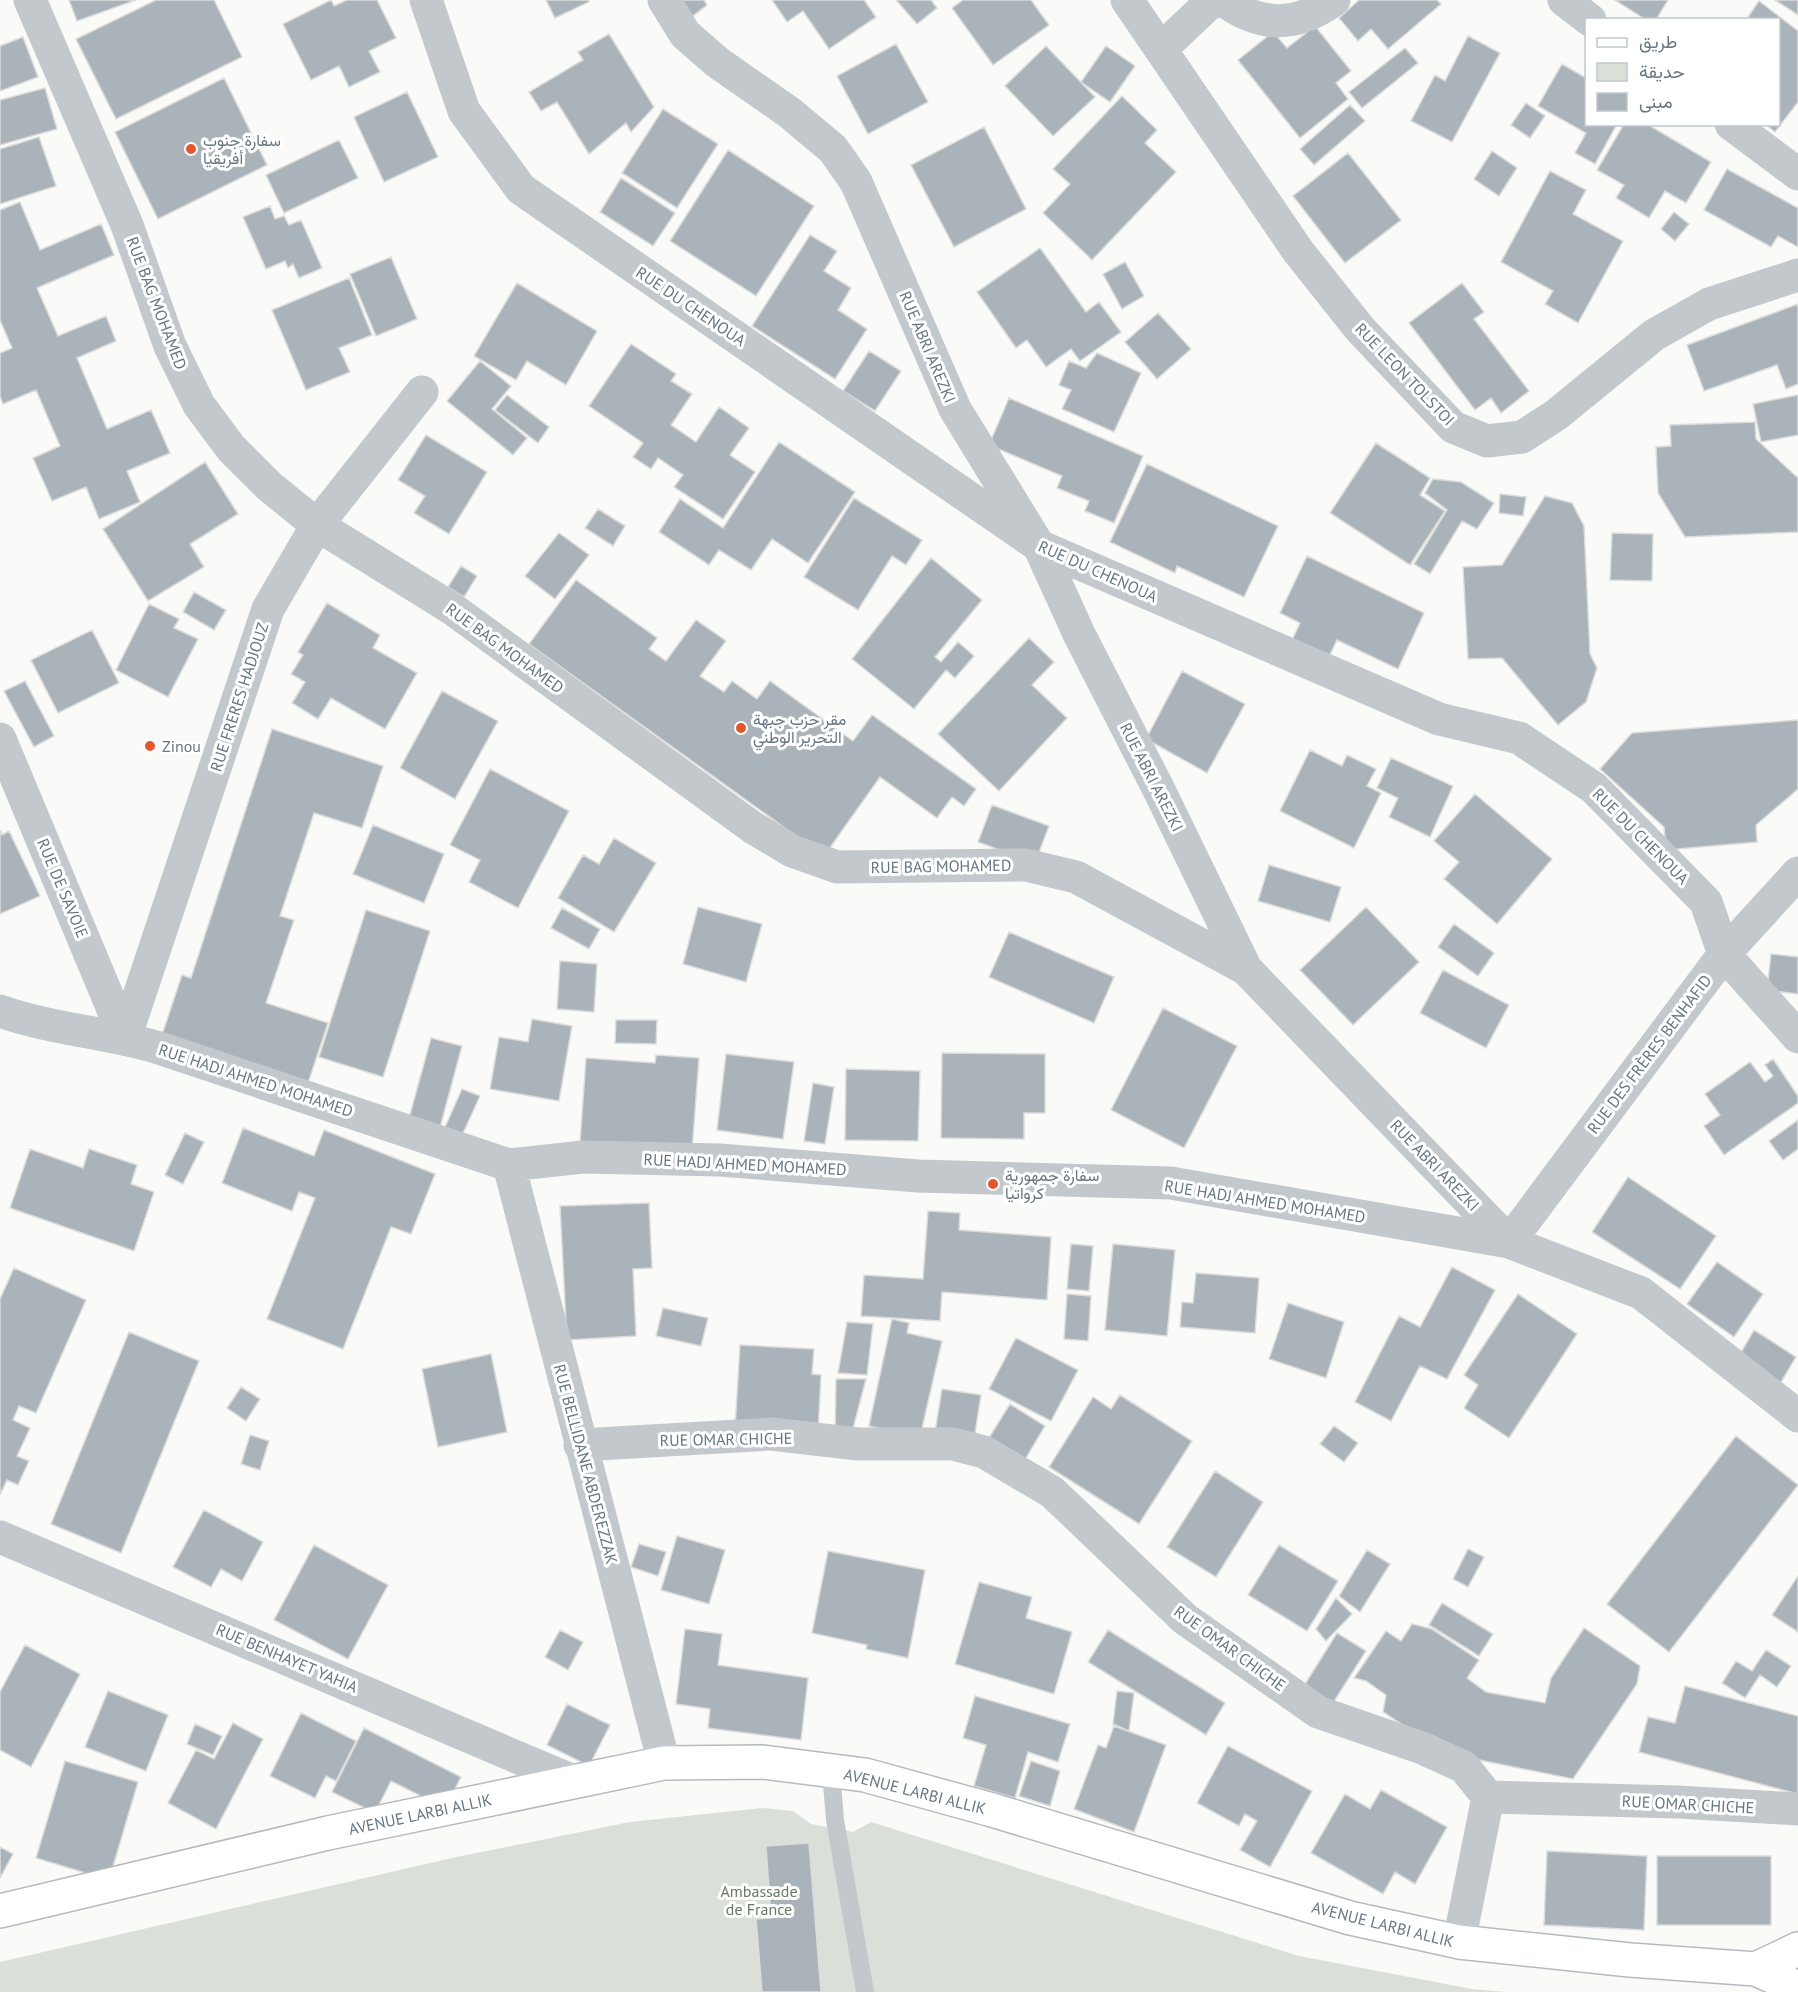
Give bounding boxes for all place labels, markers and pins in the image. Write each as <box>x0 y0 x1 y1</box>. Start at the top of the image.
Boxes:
place label: سفارة جنوب أفريقيا <box>203 130 281 169</box>
marker: سفارة جنوب أفريقيا <box>184 142 198 156</box>
place label: مقر حزب جبهة التحرير الوطني <box>753 709 846 751</box>
marker: مقر حزب جبهة التحرير الوطني <box>734 721 748 735</box>
place label: Zinou <box>162 736 201 756</box>
marker: Zinou <box>143 739 157 753</box>
place label: سفارة جمهورية كرواتيا <box>1005 1165 1099 1204</box>
marker: سفارة جمهورية كرواتيا <box>986 1177 1000 1191</box>

